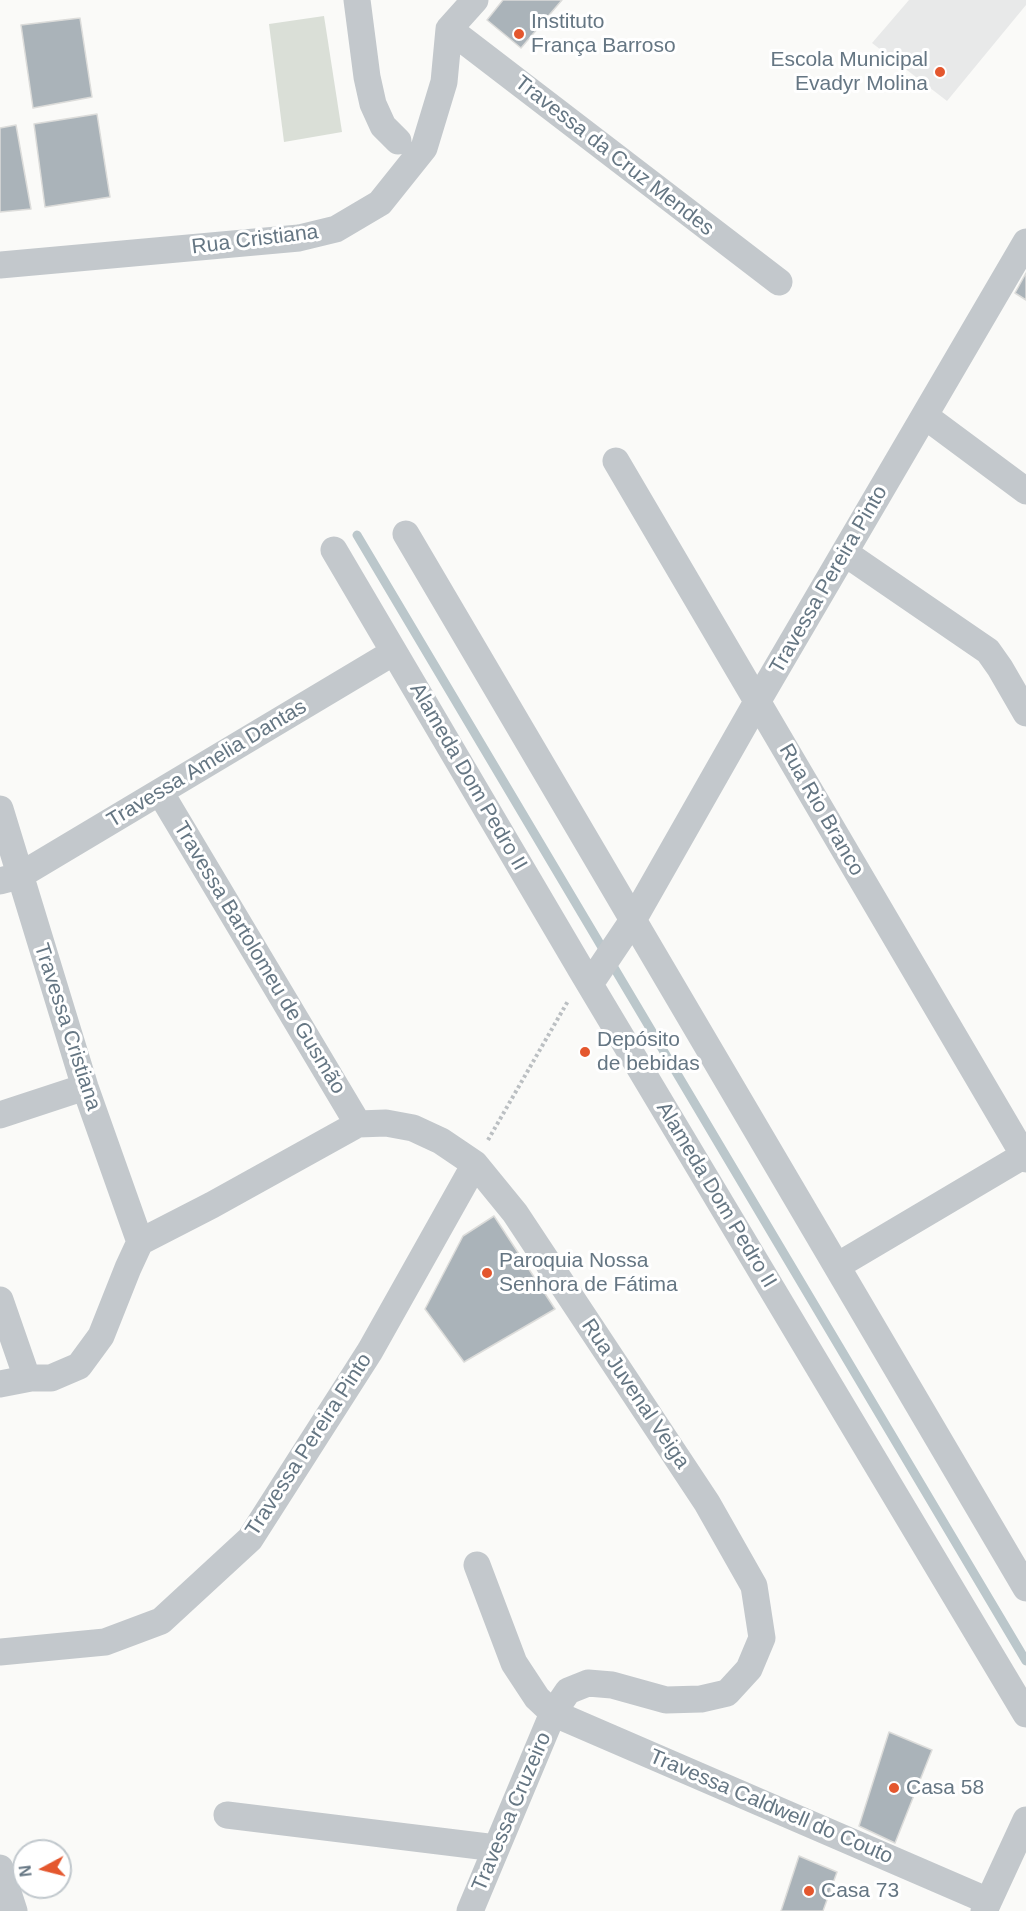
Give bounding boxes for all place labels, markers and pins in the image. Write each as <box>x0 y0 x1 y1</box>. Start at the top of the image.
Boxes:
place label: Instituto França Barroso <box>531 9 676 59</box>
marker: Instituto França Barroso <box>512 27 526 41</box>
place label: Escola Municipal Evadyr Molina <box>770 47 928 97</box>
marker: Escola Municipal Evadyr Molina <box>933 65 947 79</box>
place label: Depósito de bebidas <box>597 1027 700 1077</box>
marker: Depósito de bebidas <box>578 1045 592 1059</box>
place label: Paroquia Nossa Senhora de Fátima <box>499 1248 678 1298</box>
marker: Paroquia Nossa Senhora de Fátima <box>480 1266 494 1280</box>
place label: Casa 58 <box>906 1775 984 1801</box>
marker: Casa 58 <box>887 1781 901 1795</box>
place label: Casa 73 <box>821 1878 899 1904</box>
marker: Casa 73 <box>802 1884 816 1898</box>

